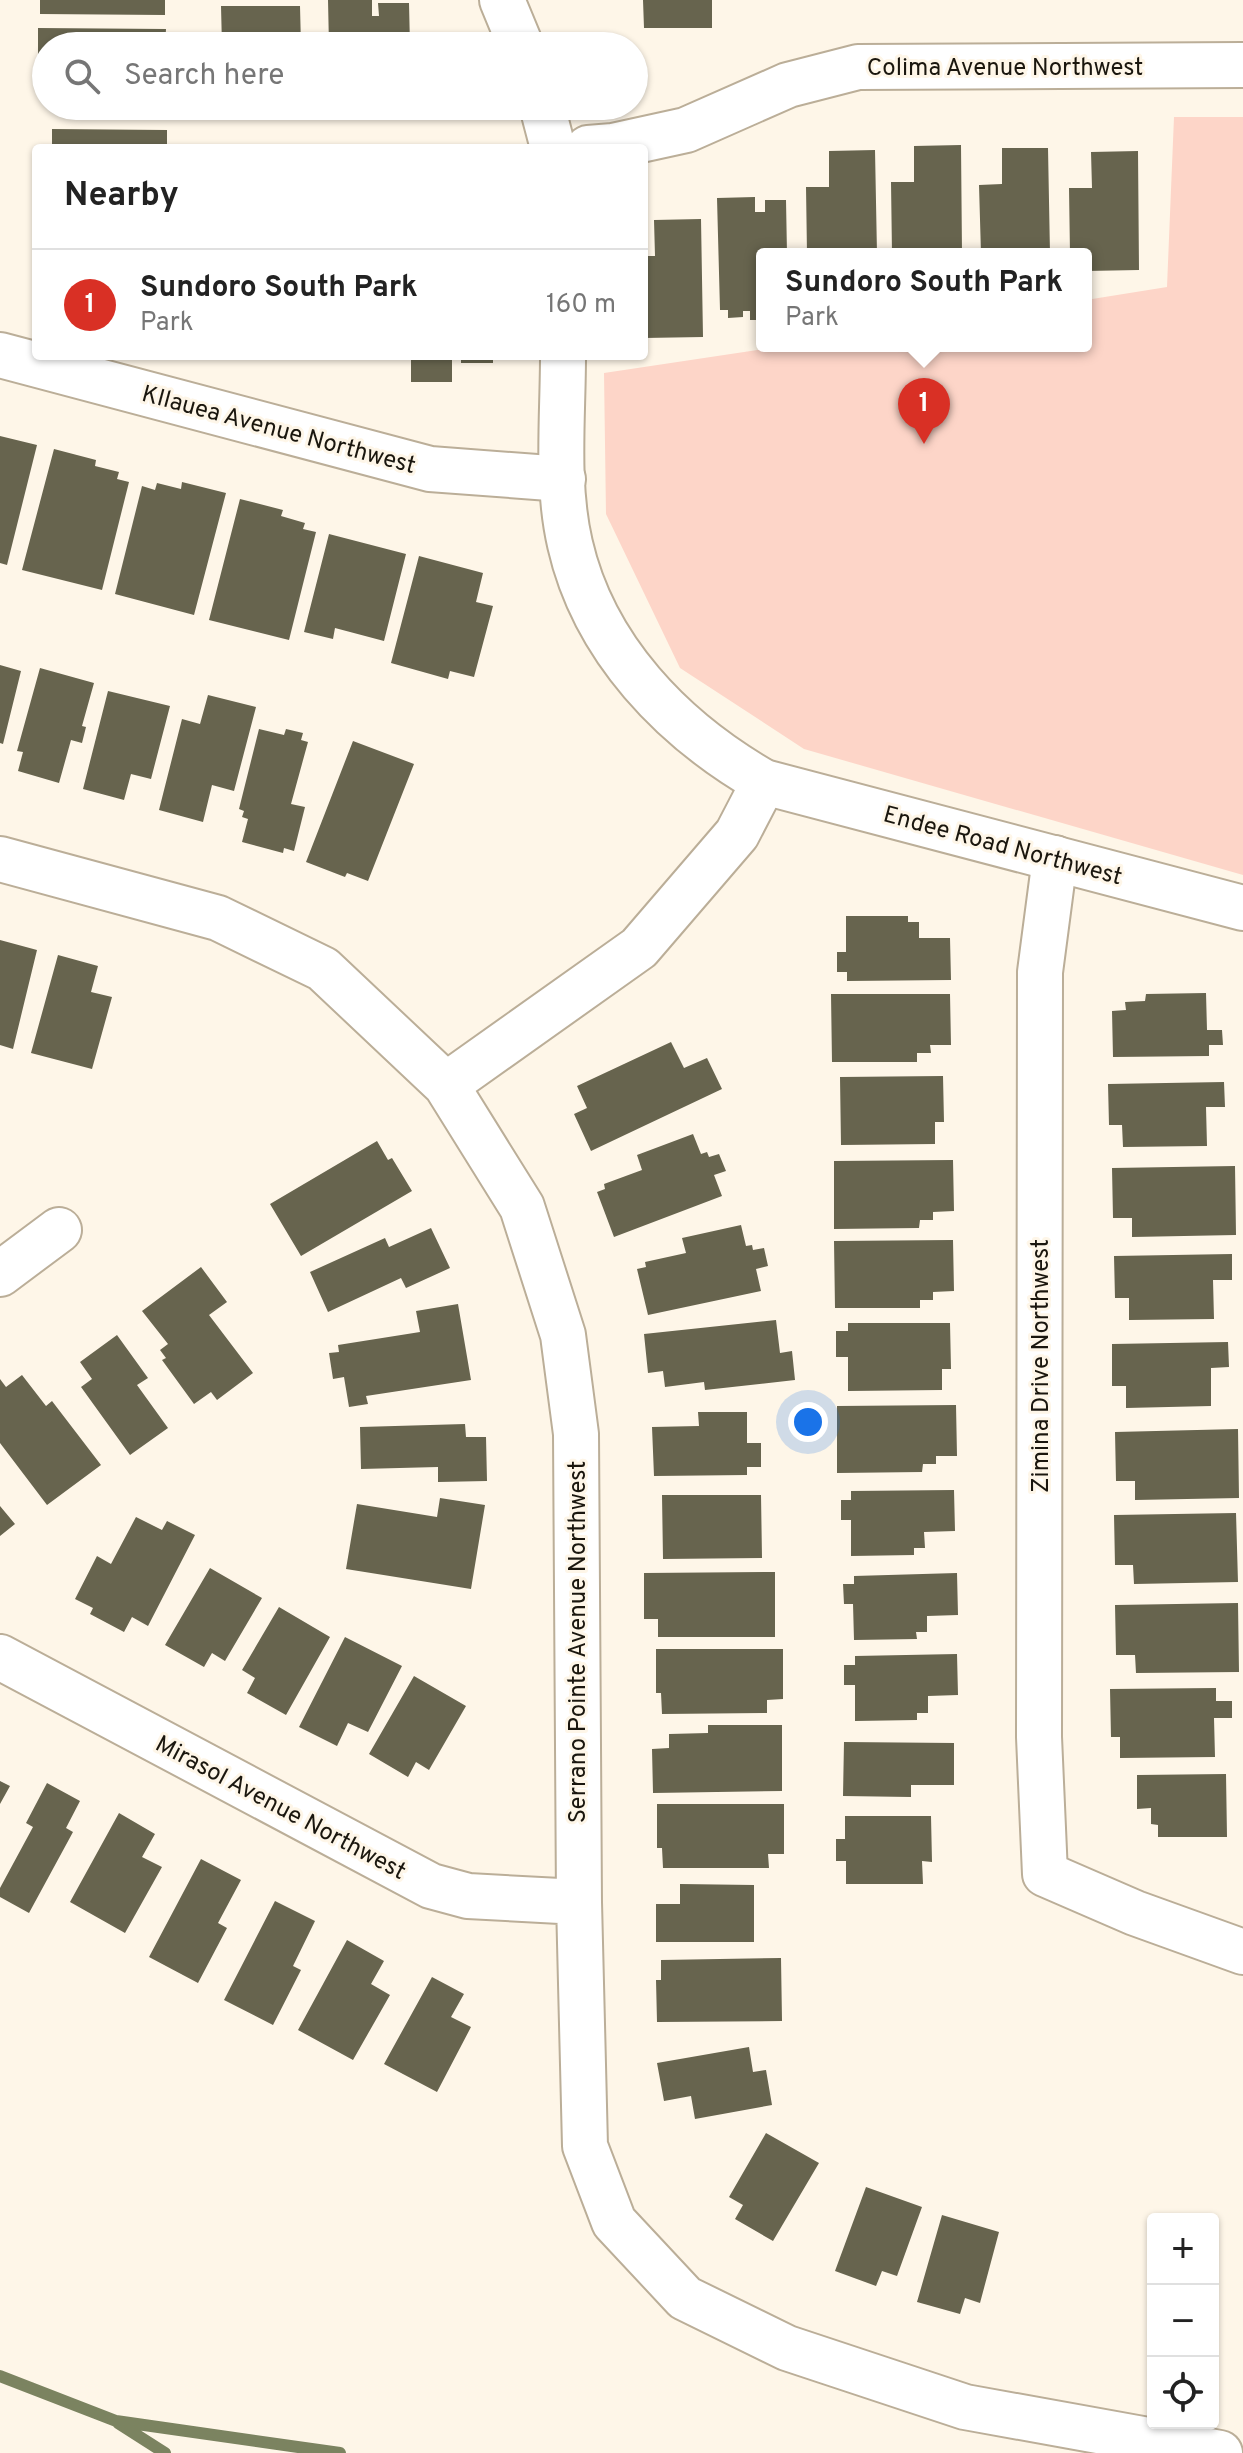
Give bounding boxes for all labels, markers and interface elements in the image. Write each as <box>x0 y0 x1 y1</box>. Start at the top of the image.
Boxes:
search box <box>32 32 648 120</box>
icon: search <box>60 54 104 98</box>
street label: Colima Avenue Northwest <box>867 54 1143 84</box>
text: Search here <box>124 58 284 95</box>
text: Nearby <box>64 175 179 218</box>
popup <box>756 248 1092 352</box>
text: Sundoro South Park <box>785 265 1063 302</box>
text: Sundoro South Park <box>140 270 418 307</box>
text: 1 <box>85 289 95 322</box>
text: 160 m <box>546 289 616 322</box>
text: Park <box>785 302 839 335</box>
text: Park <box>140 307 194 340</box>
pin: 1 <box>898 378 950 444</box>
street label: KIlauea Avenue Northwest <box>138 380 419 482</box>
street label: Endee Road Northwest <box>880 801 1125 893</box>
street label: Zimina Drive Northwest <box>1027 1239 1057 1493</box>
your location <box>788 1402 828 1442</box>
street label: Serrano Pointe Avenue Northwest <box>564 1461 594 1823</box>
street label: Mirasol Avenue Northwest <box>150 1730 411 1888</box>
map controls <box>1147 2213 1219 2429</box>
button: + <box>1147 2213 1219 2285</box>
button: − <box>1147 2285 1219 2357</box>
button: locate <box>1147 2357 1219 2429</box>

